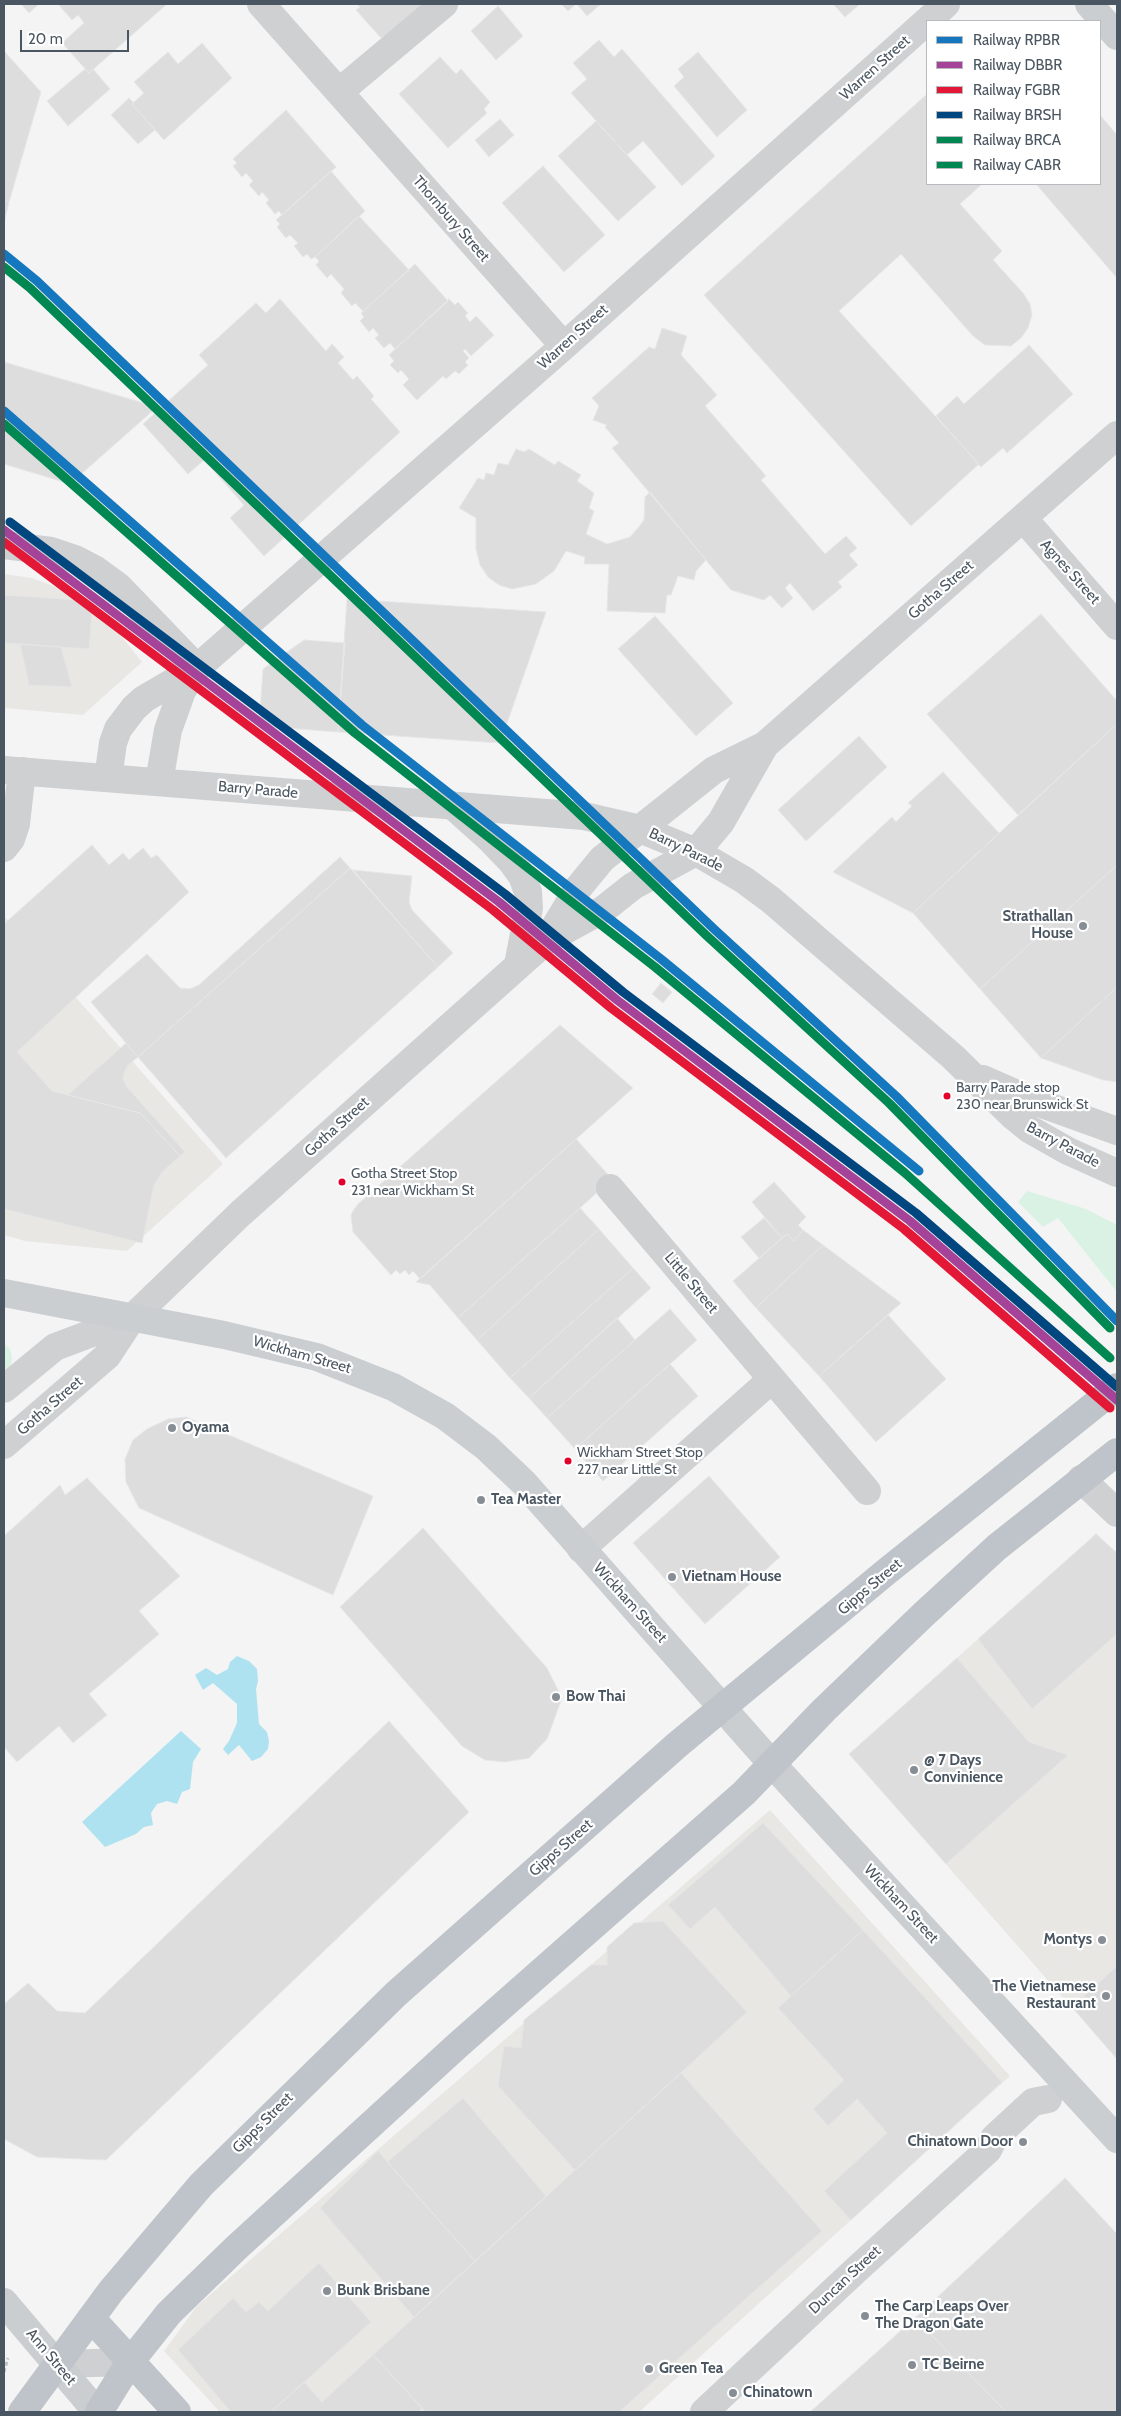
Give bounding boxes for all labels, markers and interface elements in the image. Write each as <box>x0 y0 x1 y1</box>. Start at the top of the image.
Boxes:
scale bar <box>22 20 131 52</box>
legend <box>926 20 1101 185</box>
text: 20 m <box>28 30 63 48</box>
text: Railway RPBR <box>973 31 1060 49</box>
street label: Warren Street <box>836 32 914 104</box>
text: Railway DBBR <box>973 56 1062 74</box>
text: Railway FGBR <box>973 81 1060 99</box>
text: Railway BRSH <box>973 106 1062 124</box>
text: Railway BRCA <box>973 131 1061 149</box>
text: Railway CABR <box>973 156 1061 174</box>
street label: Thornbury Street <box>409 172 493 266</box>
street label: Warren Street <box>534 301 612 373</box>
street label: Agnes Street <box>1036 536 1104 608</box>
street label: Gotha Street <box>905 557 977 623</box>
street label: Barry Parade <box>217 778 299 802</box>
street label: Barry Parade <box>646 824 726 876</box>
place label: Strathallan House <box>1003 908 1073 943</box>
marker: Strathallan House <box>1077 920 1089 932</box>
place label: Barry Parade stop 230 near Brunswick St <box>956 1080 1088 1112</box>
marker: Barry Parade stop 230 near Brunswick St <box>942 1091 952 1101</box>
street label: Gotha Street <box>301 1093 373 1161</box>
street label: Barry Parade <box>1023 1118 1103 1172</box>
place label: Gotha Street Stop 231 near Wickham St <box>351 1166 474 1198</box>
marker: Gotha Street Stop 231 near Wickham St <box>337 1177 347 1187</box>
street label: Little Street <box>660 1249 722 1317</box>
street label: Wickham Street <box>251 1332 353 1378</box>
street label: Gotha Street <box>14 1373 86 1439</box>
place label: Oyama <box>182 1419 229 1437</box>
marker: Oyama <box>166 1422 178 1434</box>
place label: Wickham Street Stop 227 near Little St <box>577 1445 703 1478</box>
marker: Wickham Street Stop 227 near Little St <box>563 1456 573 1466</box>
place label: Tea Master <box>491 1491 561 1509</box>
marker: Tea Master <box>475 1494 487 1506</box>
street label: Gipps Street <box>834 1555 906 1619</box>
street label: Wickham Street <box>589 1559 671 1647</box>
place label: Vietnam House <box>682 1568 781 1586</box>
marker: Vietnam House <box>666 1571 678 1583</box>
place label: Bow Thai <box>566 1688 626 1706</box>
marker: Bow Thai <box>550 1691 562 1703</box>
place label: @ 7 Days Convinience <box>924 1752 1003 1787</box>
marker: @ 7 Days Convinience <box>908 1764 920 1776</box>
street label: Gipps Street <box>526 1816 596 1880</box>
street label: Wickham Street <box>860 1861 942 1947</box>
place label: Montys <box>1043 1931 1092 1949</box>
marker: Montys <box>1096 1934 1108 1946</box>
place label: The Vietnamese Restaurant <box>992 1978 1096 2013</box>
marker: The Vietnamese Restaurant <box>1100 1990 1112 2002</box>
street label: Gipps Street <box>229 2089 297 2157</box>
place label: Chinatown Door <box>907 2133 1013 2151</box>
marker: Chinatown Door <box>1017 2136 1029 2148</box>
street label: Duncan Street <box>805 2242 885 2318</box>
place label: Bunk Brisbane <box>337 2282 430 2300</box>
marker: Bunk Brisbane <box>321 2285 333 2297</box>
place label: The Carp Leaps Over The Dragon Gate <box>875 2298 1008 2333</box>
marker: The Carp Leaps Over The Dragon Gate <box>859 2310 871 2322</box>
street label: Ann Street <box>22 2325 80 2389</box>
place label: TC Beirne <box>922 2356 984 2374</box>
marker: TC Beirne <box>906 2359 918 2371</box>
place label: Green Tea <box>659 2360 723 2378</box>
marker: Green Tea <box>643 2363 655 2375</box>
place label: Chinatown <box>743 2384 812 2402</box>
marker: Chinatown <box>727 2387 739 2399</box>

